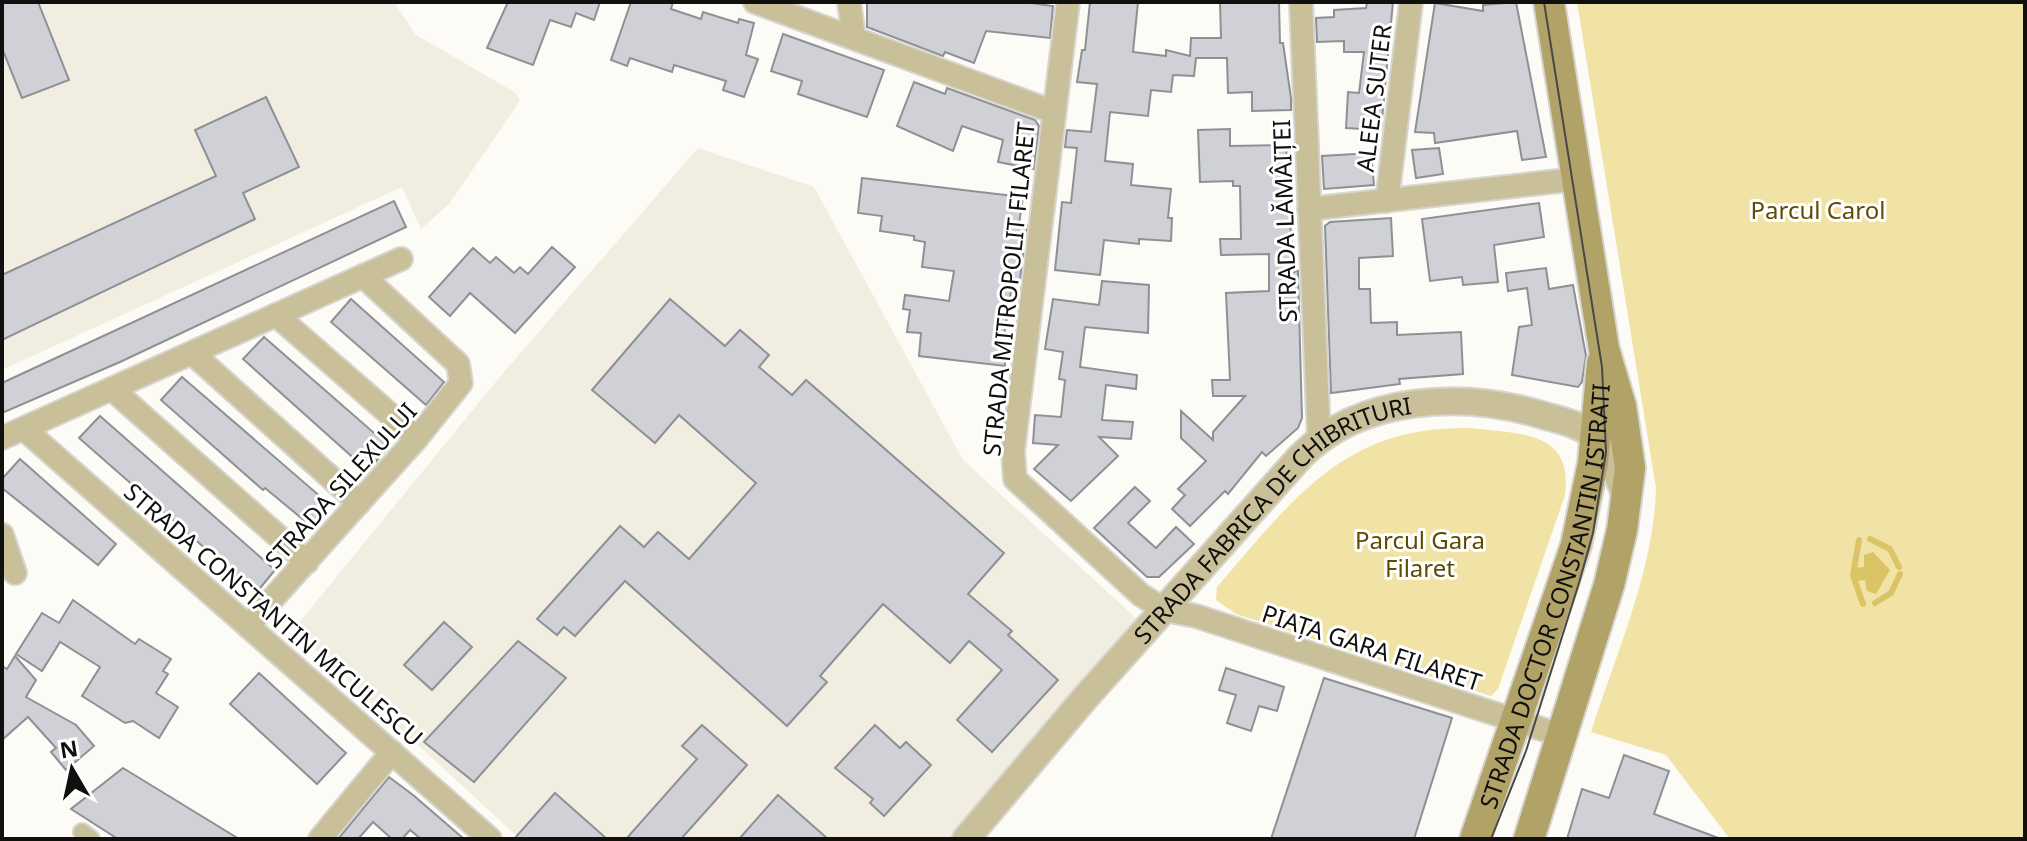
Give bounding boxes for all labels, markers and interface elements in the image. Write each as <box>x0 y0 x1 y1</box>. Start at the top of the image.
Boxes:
street label: ALEEA SUTER <box>1348 22 1398 174</box>
street label: STRADA LĂMÂIȚEI <box>1264 119 1304 323</box>
street label: STRADA MITROPOLIT FILARET <box>974 120 1042 458</box>
park label: Parcul Carol <box>1751 193 1885 226</box>
street label: STRADA DOCTOR CONSTANTIN ISTRATI <box>1470 382 1617 813</box>
street label: STRADA FABRICA DE CHIBRITURI <box>1125 388 1414 650</box>
street label: STRADA SILEXULUI <box>257 395 423 575</box>
street label: STRADA CONSTANTIN MICULESCU <box>118 475 430 753</box>
park label: Parcul Gara Filaret <box>1355 523 1485 584</box>
street label: PIAȚA GARA FILARET <box>1258 596 1487 698</box>
north arrow <box>32 729 112 809</box>
text: N <box>58 732 80 764</box>

